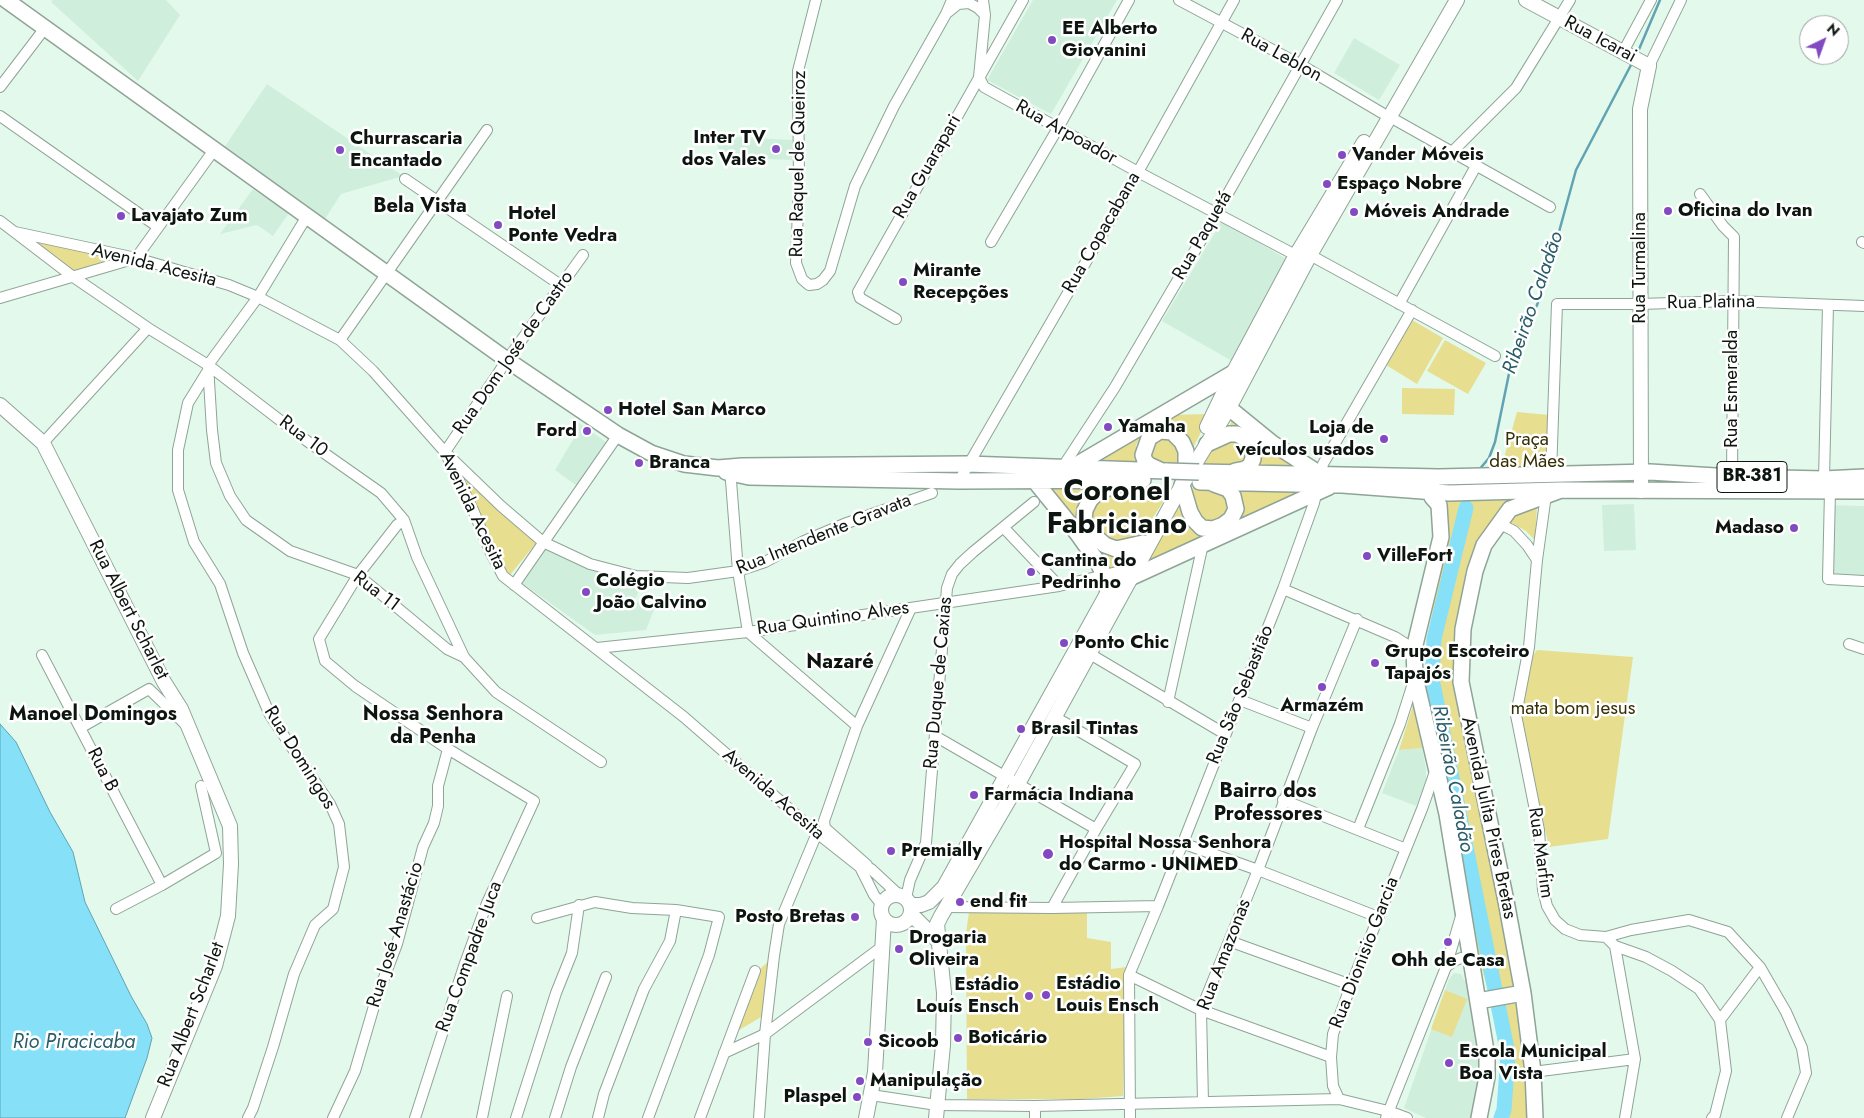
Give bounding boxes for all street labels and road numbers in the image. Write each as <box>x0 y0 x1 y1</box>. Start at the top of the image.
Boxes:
street label: Rua Icarai <box>1560 11 1640 69</box>
street label: Rua Leblon <box>1236 24 1326 88</box>
street label: Rua Raquel de Queiroz <box>786 70 812 258</box>
street label: Rua Arpoador <box>1011 96 1121 170</box>
street label: Rua Guarapari <box>889 111 967 223</box>
street label: Rua Copacabana <box>1058 168 1146 298</box>
street label: Rua Paquetá <box>1168 188 1238 284</box>
street label: Rua Turmalina <box>1629 212 1651 324</box>
street label: Avenida Acesita <box>89 239 219 293</box>
street label: Rua Dom José de Castro <box>449 267 579 439</box>
street label: Rua Platina <box>1667 291 1755 315</box>
street label: Rua Esmeralda <box>1721 330 1743 448</box>
street label: Rua 10 <box>274 411 332 463</box>
street label: Avenida Acesita <box>434 449 510 573</box>
road number: BR-381 <box>1717 462 1787 492</box>
street label: Rua Intendente Gravata <box>733 489 915 581</box>
street label: Rua Albert Scharlet <box>83 536 173 684</box>
street label: Rua 11 <box>348 567 404 617</box>
street label: Rua Duque de Caxias <box>920 596 958 770</box>
street label: Rua Quintino Alves <box>755 597 911 641</box>
street label: Rua São Sebastião <box>1203 622 1279 768</box>
street label: Rua Domingos <box>258 702 340 814</box>
street label: Avenida Julita Pires Bretas <box>1455 715 1521 921</box>
street label: Rua B <box>81 744 123 796</box>
street label: Avenida Acesita <box>717 744 829 846</box>
street label: Rua Marfim <box>1522 806 1558 900</box>
street label: Rua José Anastácio <box>363 859 429 1011</box>
street label: Rua Dionisio Garcia <box>1326 874 1404 1032</box>
street label: Rua Compadre Juca <box>432 878 508 1036</box>
street label: Rua Amazonas <box>1193 896 1257 1014</box>
street label: Rua Albert Scharlet <box>154 939 230 1091</box>

